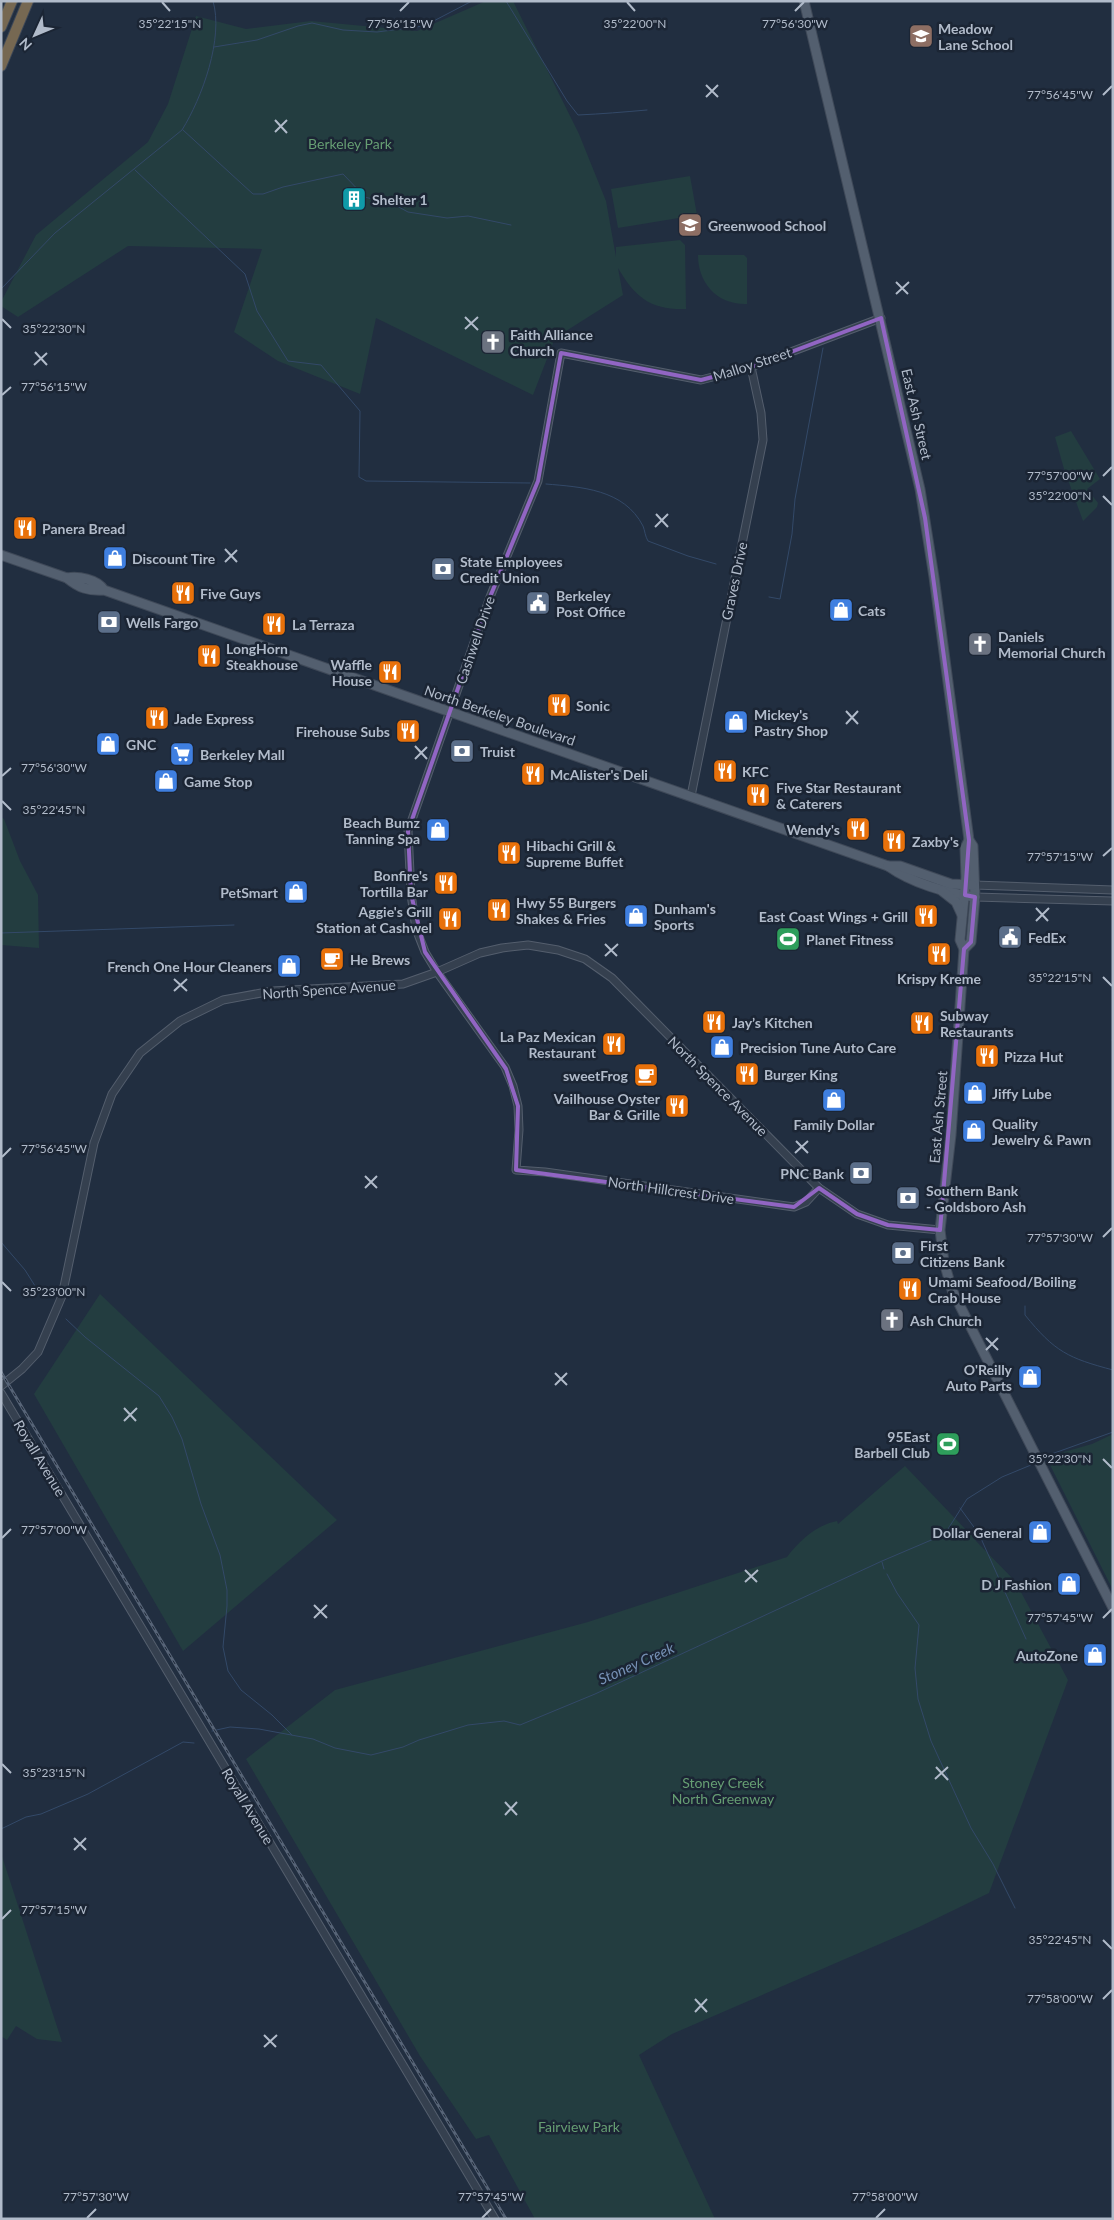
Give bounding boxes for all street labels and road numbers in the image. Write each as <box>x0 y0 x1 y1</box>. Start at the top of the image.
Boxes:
street label: Malloy Street <box>711 343 793 385</box>
street label: East Ash Street <box>898 367 936 461</box>
street label: Graves Drive <box>717 540 751 622</box>
street label: Cashwell Drive <box>452 594 498 686</box>
street label: North Berkeley Boulevard <box>422 681 578 749</box>
street label: North Spence Avenue <box>262 976 396 1002</box>
street label: North Spence Avenue <box>665 1033 771 1139</box>
street label: East Ash Street <box>925 1070 951 1164</box>
street label: North Hillcrest Drive <box>607 1173 735 1207</box>
street label: Royall Avenue <box>11 1417 69 1499</box>
street label: Royall Avenue <box>219 1765 277 1847</box>

